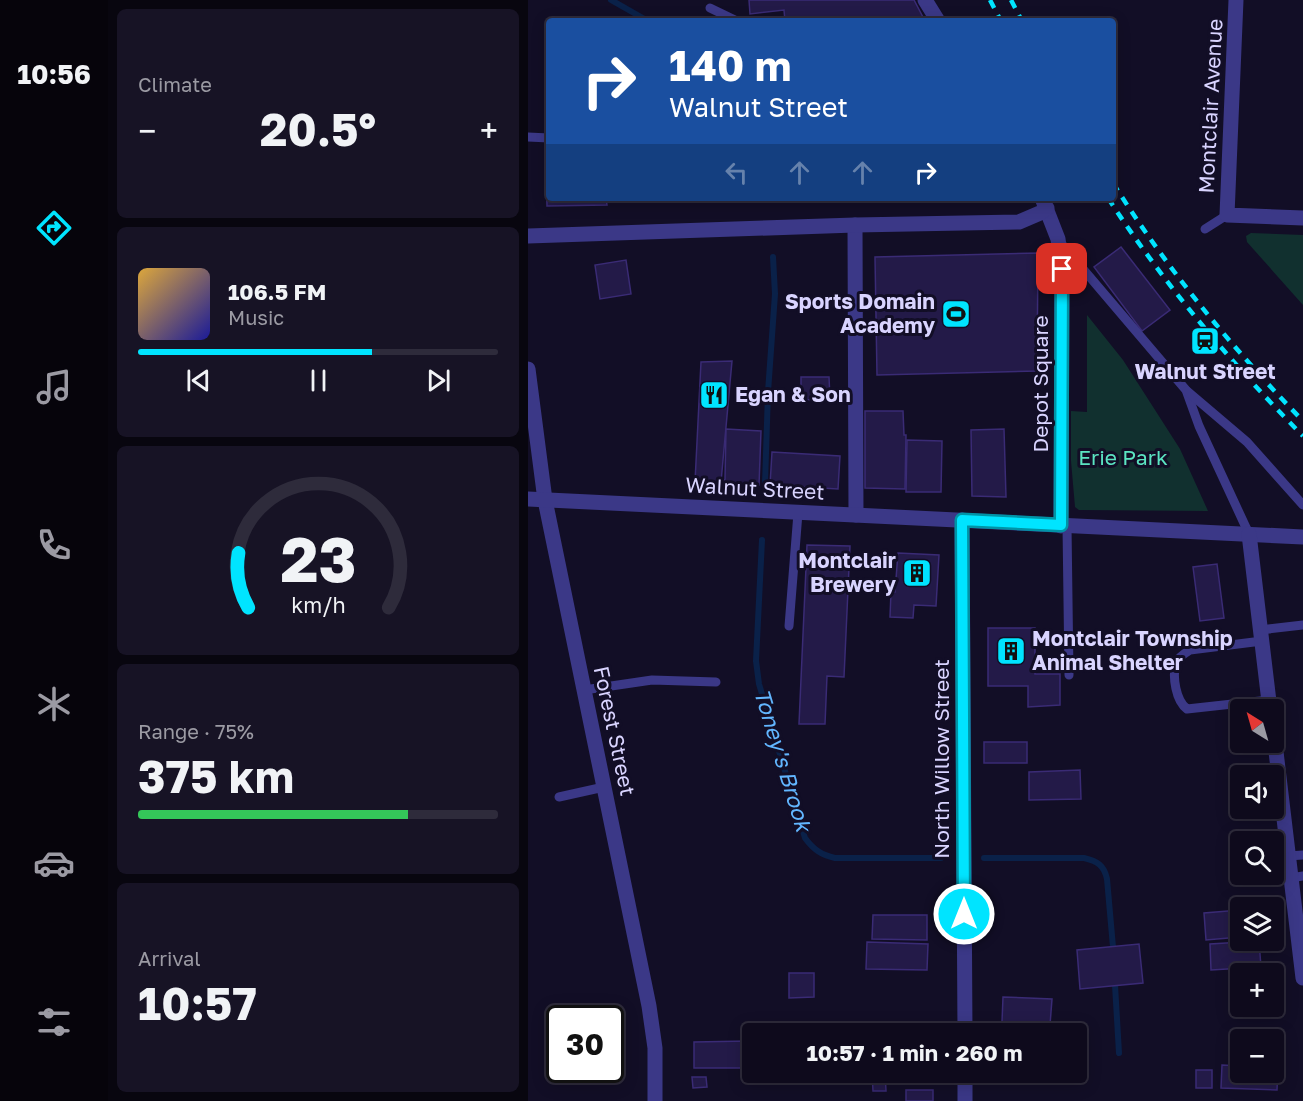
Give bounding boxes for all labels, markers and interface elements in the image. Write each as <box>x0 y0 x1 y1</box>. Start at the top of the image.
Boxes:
street label: Montclair Avenue <box>1192 18 1228 194</box>
text: 140 m <box>669 40 791 90</box>
icon: right <box>570 42 648 120</box>
text: 10:56 <box>17 58 91 90</box>
text: Climate <box>138 72 212 96</box>
text: Walnut Street <box>669 91 848 123</box>
text: 20.5° <box>260 102 376 156</box>
text: − <box>138 111 156 150</box>
text: + <box>480 111 498 150</box>
icon: left <box>720 156 753 189</box>
icon: ahead <box>783 156 816 189</box>
icon: ahead <box>846 156 879 189</box>
icon: right <box>909 156 942 189</box>
icon: directions <box>33 207 75 249</box>
pin <box>1036 243 1087 294</box>
icon: arrive <box>1045 252 1078 285</box>
text: 106.5 FM <box>228 278 326 305</box>
place label: Sports Domain Academy <box>785 288 935 338</box>
sports icon: Sports Domain Academy <box>940 298 972 330</box>
text: Music <box>228 305 284 329</box>
street label: Depot Square <box>1027 315 1053 453</box>
station icon: Walnut Street <box>1189 325 1221 357</box>
place label: Walnut Street <box>1134 358 1276 384</box>
icon: previous <box>182 364 215 397</box>
icon: pause <box>302 364 335 397</box>
icon: next <box>422 364 455 397</box>
icon: music <box>33 366 75 408</box>
restaurant icon: Egan & Son <box>698 379 730 411</box>
place label: Egan & Son <box>735 381 851 407</box>
park label: Erie Park <box>1078 444 1168 470</box>
street label: Walnut Street <box>685 471 825 505</box>
text: 23 <box>280 521 356 596</box>
icon: phone <box>33 524 75 566</box>
place label: Montclair Brewery <box>798 547 896 597</box>
building icon: Montclair Brewery <box>901 557 933 589</box>
text: km/h <box>291 592 345 618</box>
place label: Montclair Township Animal Shelter <box>1032 625 1233 675</box>
building icon: Montclair Township Animal Shelter <box>995 635 1027 667</box>
street label: North Willow Street <box>928 659 954 859</box>
street label: Forest Street <box>589 664 641 798</box>
icon: climate <box>33 683 75 725</box>
water label: Toney's Brook <box>749 685 819 837</box>
north arrow <box>1230 699 1284 753</box>
map controls <box>1230 699 1284 1083</box>
text: Range · 75% <box>138 719 254 743</box>
text: 375 km <box>138 749 294 803</box>
button: sound <box>1230 765 1284 819</box>
button: search <box>1230 831 1284 885</box>
icon: car <box>33 842 75 884</box>
position arrow <box>932 882 996 946</box>
button: layers <box>1230 897 1284 951</box>
text: Arrival <box>138 946 201 970</box>
button: + <box>1230 963 1284 1017</box>
text: 10:57 <box>138 976 257 1030</box>
icon: filters <box>33 1001 75 1043</box>
speed limit sign: 30 <box>546 1005 624 1083</box>
button: − <box>1230 1029 1284 1083</box>
text: 10:57 · 1 min · 260 m <box>806 1039 1023 1066</box>

